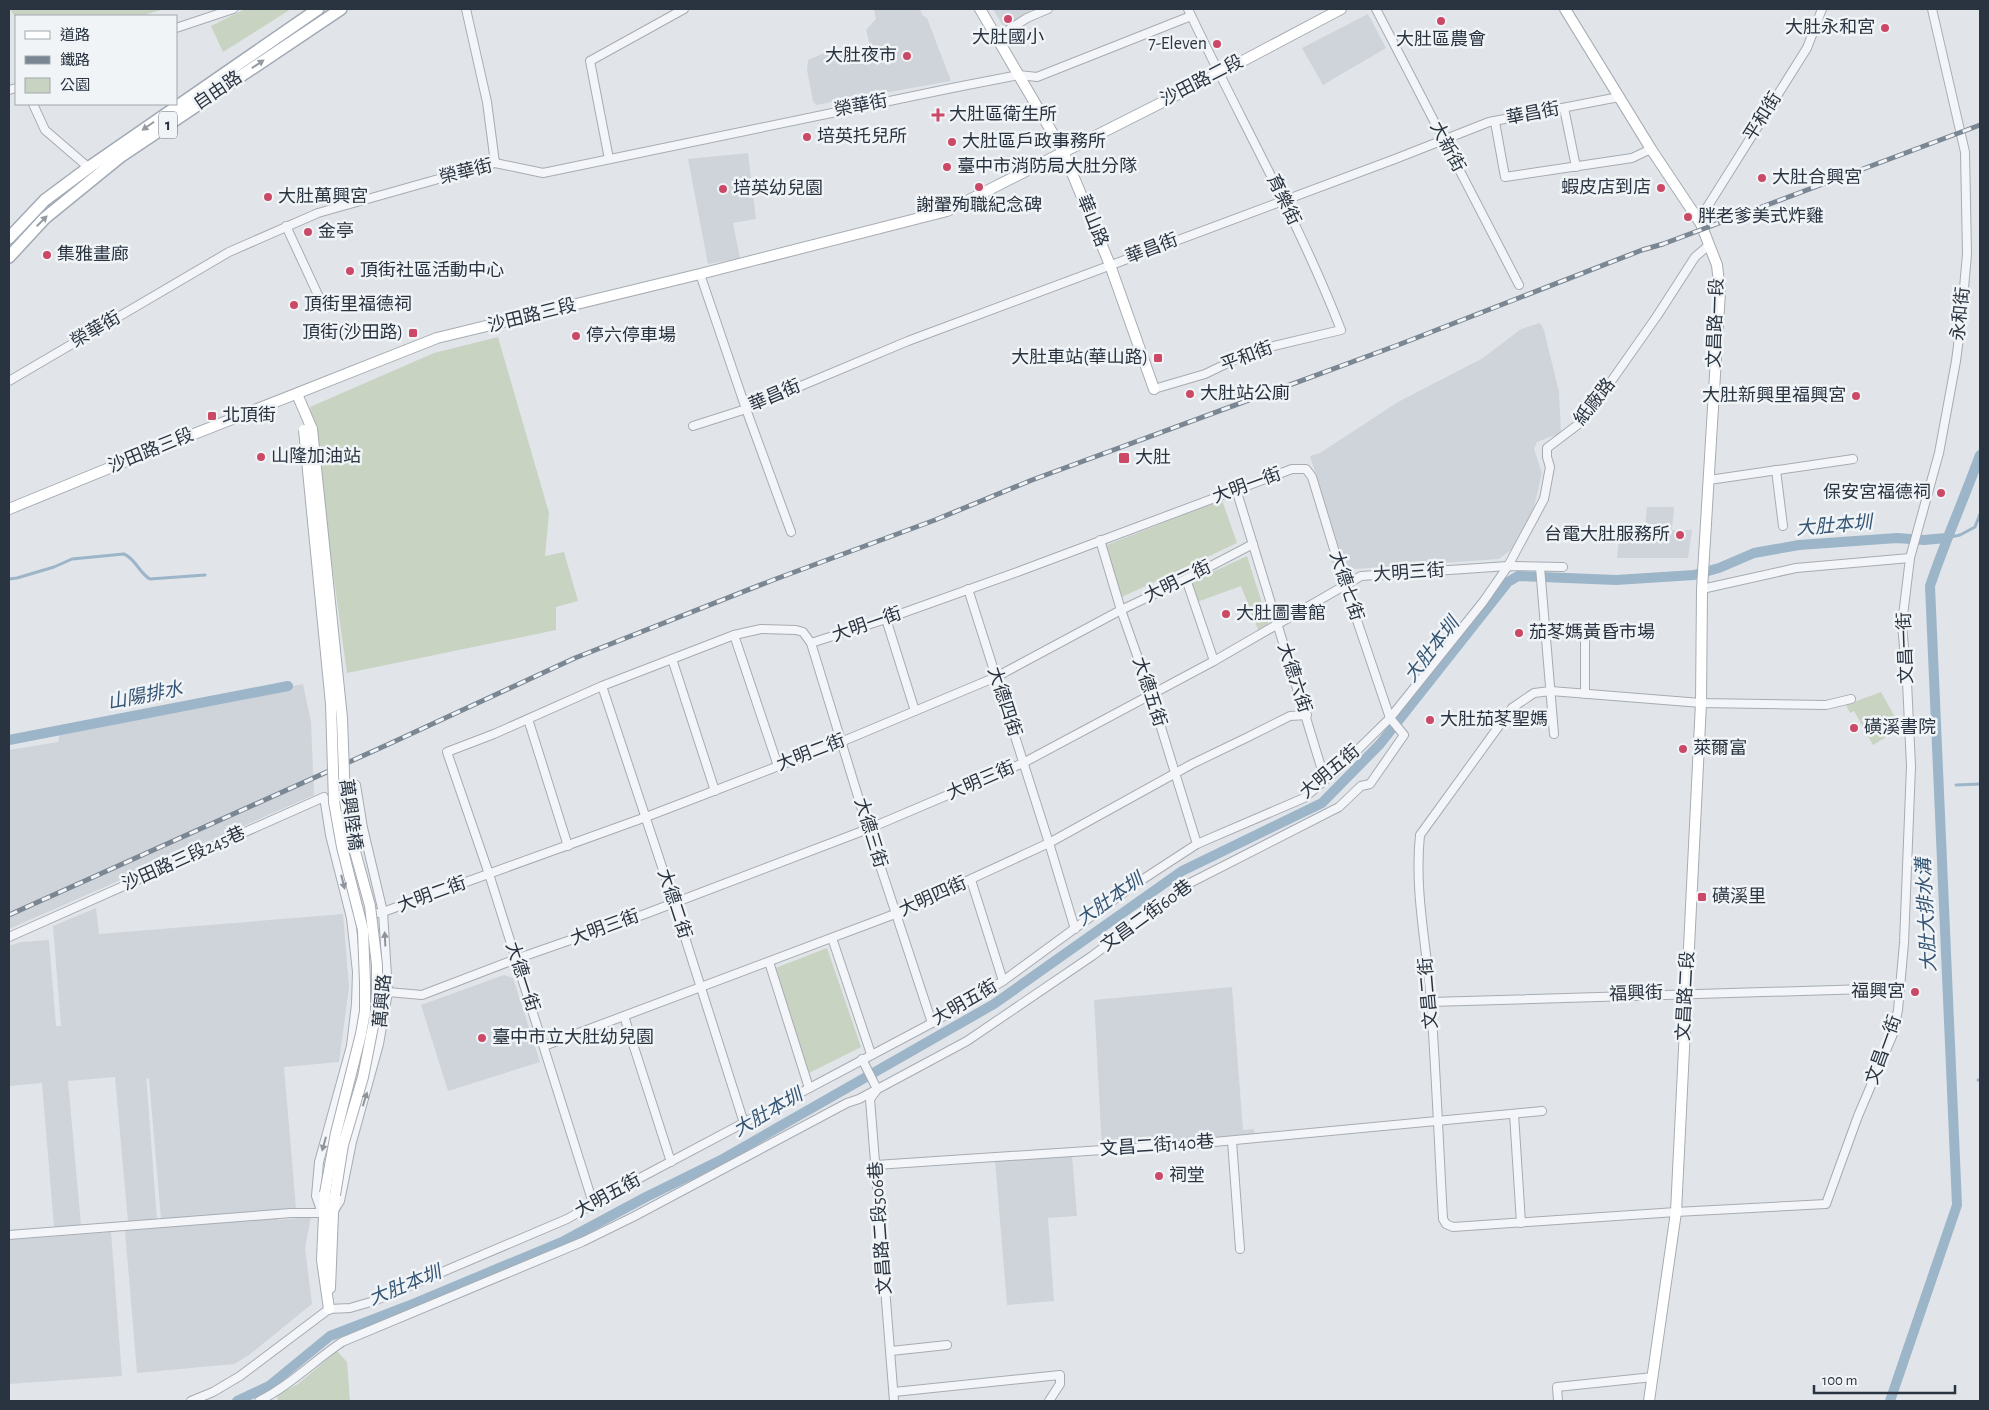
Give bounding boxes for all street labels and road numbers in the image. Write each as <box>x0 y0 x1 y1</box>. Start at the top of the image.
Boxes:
street label: 沙田路二段 <box>1157 51 1246 109</box>
street label: 自由路 <box>189 67 245 114</box>
street label: 平和街 <box>1739 88 1785 145</box>
street label: 榮華街 <box>832 90 889 120</box>
street label: 華昌街 <box>1504 98 1561 128</box>
road number: 1 <box>159 112 177 138</box>
street label: 大新街 <box>1426 118 1469 175</box>
street label: 榮華街 <box>437 155 494 187</box>
street label: 育樂街 <box>1263 171 1305 228</box>
street label: 華山路 <box>1074 192 1112 249</box>
street label: 華昌街 <box>1123 229 1180 267</box>
street label: 文昌路一段 <box>1703 278 1727 368</box>
street label: 永和街 <box>1947 286 1973 342</box>
street label: 沙田路三段 <box>486 294 578 336</box>
street label: 榮華街 <box>67 307 124 351</box>
street label: 平和街 <box>1218 337 1275 375</box>
street label: 紙廠路 <box>1570 374 1619 429</box>
street label: 華昌街 <box>746 375 803 415</box>
street label: 沙田路三段 <box>105 424 196 476</box>
street label: 大明一街 <box>1209 463 1284 507</box>
street label: 大德七街 <box>1326 548 1368 623</box>
street label: 大明二街 <box>1141 556 1214 606</box>
street label: 大明三街 <box>1372 560 1446 584</box>
street label: 大明一街 <box>829 603 904 645</box>
street label: 文昌一街 <box>1894 612 1916 684</box>
street label: 大德六街 <box>1274 640 1316 715</box>
street label: 大德五街 <box>1129 654 1171 729</box>
street label: 大德四街 <box>984 664 1026 739</box>
street label: 大明二街 <box>773 730 848 774</box>
street label: 大明五街 <box>1295 740 1363 802</box>
street label: 大明三街 <box>944 757 1018 803</box>
street label: 萬興陸橋 <box>336 778 366 852</box>
street label: 大德三街 <box>851 795 891 870</box>
street label: 沙田路三段245巷 <box>119 822 248 894</box>
street label: 大德二街 <box>654 866 696 941</box>
street label: 大明二街 <box>394 872 469 916</box>
street label: 大明四街 <box>896 872 970 920</box>
street label: 文昌二街60巷 <box>1097 875 1196 955</box>
street label: 大明三街 <box>567 905 642 949</box>
street label: 大德一街 <box>502 939 544 1014</box>
street label: 文昌路二段 <box>1673 950 1697 1041</box>
street label: 文昌二街 <box>1415 956 1441 1030</box>
street label: 萬興路 <box>370 973 394 1029</box>
street label: 大明五街 <box>928 975 1001 1029</box>
street label: 福興街 <box>1609 982 1663 1004</box>
street label: 文昌一街 <box>1861 1012 1905 1087</box>
street label: 文昌二街140巷 <box>1099 1131 1215 1159</box>
street label: 文昌路二段506巷 <box>865 1161 895 1295</box>
street label: 大明五街 <box>571 1169 644 1221</box>

